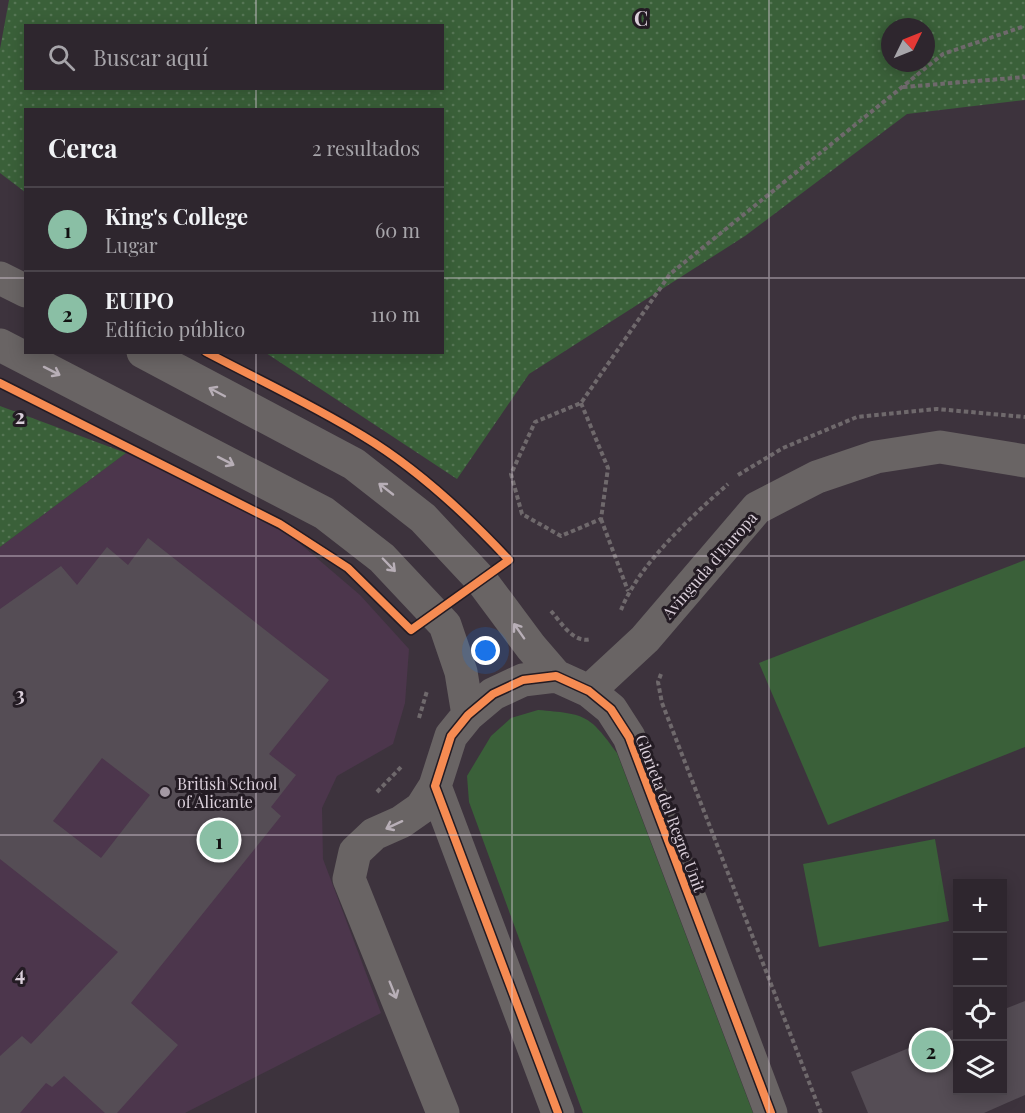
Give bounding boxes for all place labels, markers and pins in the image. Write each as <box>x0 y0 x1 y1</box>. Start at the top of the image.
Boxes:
place label: British School of Alicante <box>177 773 278 812</box>
marker: British School of Alicante <box>158 785 172 799</box>
pin: 1 <box>200 818 238 862</box>
pin: 2 <box>912 1028 950 1072</box>

